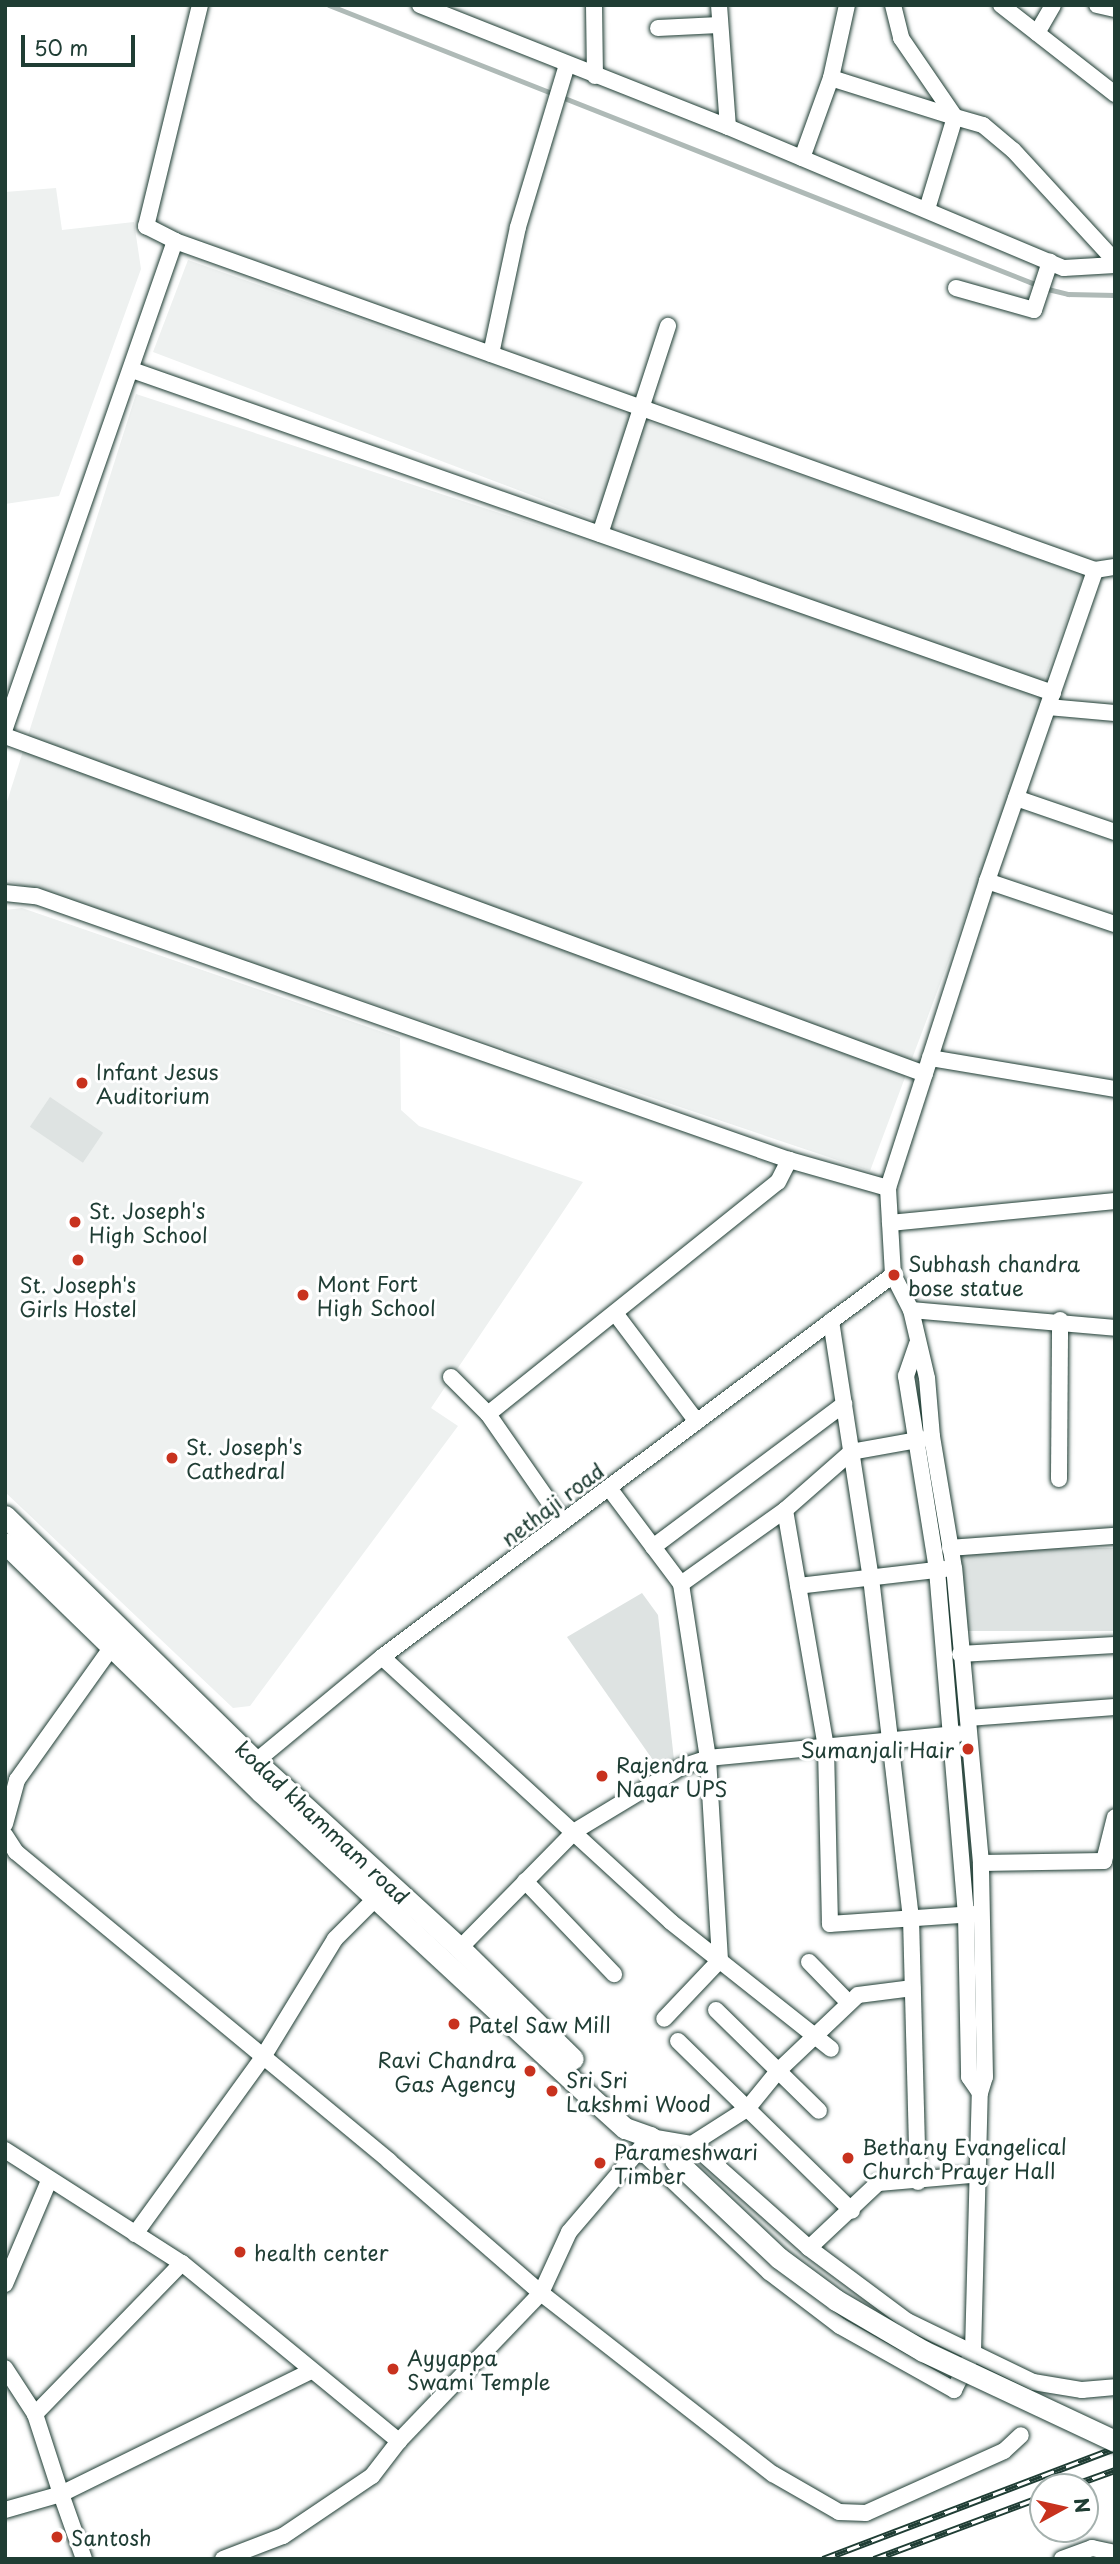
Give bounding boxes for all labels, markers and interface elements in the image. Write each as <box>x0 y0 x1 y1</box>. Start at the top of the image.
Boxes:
scale bar <box>24 21 138 65</box>
text: 50 m <box>34 31 88 63</box>
place label: Infant Jesus Auditorium <box>96 1058 219 1108</box>
marker: Infant Jesus Auditorium <box>74 1075 90 1091</box>
place label: St. Joseph's High School <box>89 1197 209 1247</box>
marker: St. Joseph's High School <box>67 1214 83 1230</box>
place label: Subhash chandra bose statue <box>908 1250 1082 1300</box>
marker: St. Joseph's Girls Hostel <box>70 1252 86 1268</box>
marker: Subhash chandra bose statue <box>886 1267 902 1283</box>
place label: Mont Fort High School <box>317 1270 437 1320</box>
place label: St. Joseph's Girls Hostel <box>19 1271 137 1321</box>
marker: Mont Fort High School <box>295 1287 311 1303</box>
place label: St. Joseph's Cathedral <box>186 1433 303 1483</box>
marker: St. Joseph's Cathedral <box>164 1450 180 1466</box>
street label: nethaji road <box>496 1457 608 1551</box>
street label: kodad khammam road <box>231 1735 415 1909</box>
place label: Sumanjali Hair <box>799 1736 954 1762</box>
marker: Sumanjali Hair <box>960 1741 976 1757</box>
place label: Rajendra Nagar UPS <box>616 1751 730 1801</box>
marker: Rajendra Nagar UPS <box>594 1768 610 1784</box>
place label: Patel Saw Mill <box>468 2011 612 2037</box>
marker: Patel Saw Mill <box>446 2016 462 2032</box>
place label: Ravi Chandra Gas Agency <box>377 2046 516 2096</box>
marker: Ravi Chandra Gas Agency <box>522 2063 538 2079</box>
place label: Sri Sri Lakshmi Wood <box>566 2066 711 2116</box>
marker: Sri Sri Lakshmi Wood <box>544 2083 560 2099</box>
place label: Bethany Evangelical Church Prayer Hall <box>862 2133 1067 2183</box>
place label: Parameshwari Timber <box>614 2138 758 2188</box>
marker: Bethany Evangelical Church Prayer Hall <box>840 2150 856 2166</box>
marker: Parameshwari Timber <box>592 2155 608 2171</box>
place label: health center <box>254 2239 390 2265</box>
marker: health center <box>232 2244 248 2260</box>
place label: Ayyappa Swami Temple <box>407 2344 551 2394</box>
marker: Ayyappa Swami Temple <box>385 2361 401 2377</box>
north arrow <box>1029 2473 1099 2543</box>
text: N <box>1068 2496 1098 2515</box>
place label: Santosh <box>71 2524 152 2550</box>
marker: Santosh <box>49 2529 65 2545</box>

